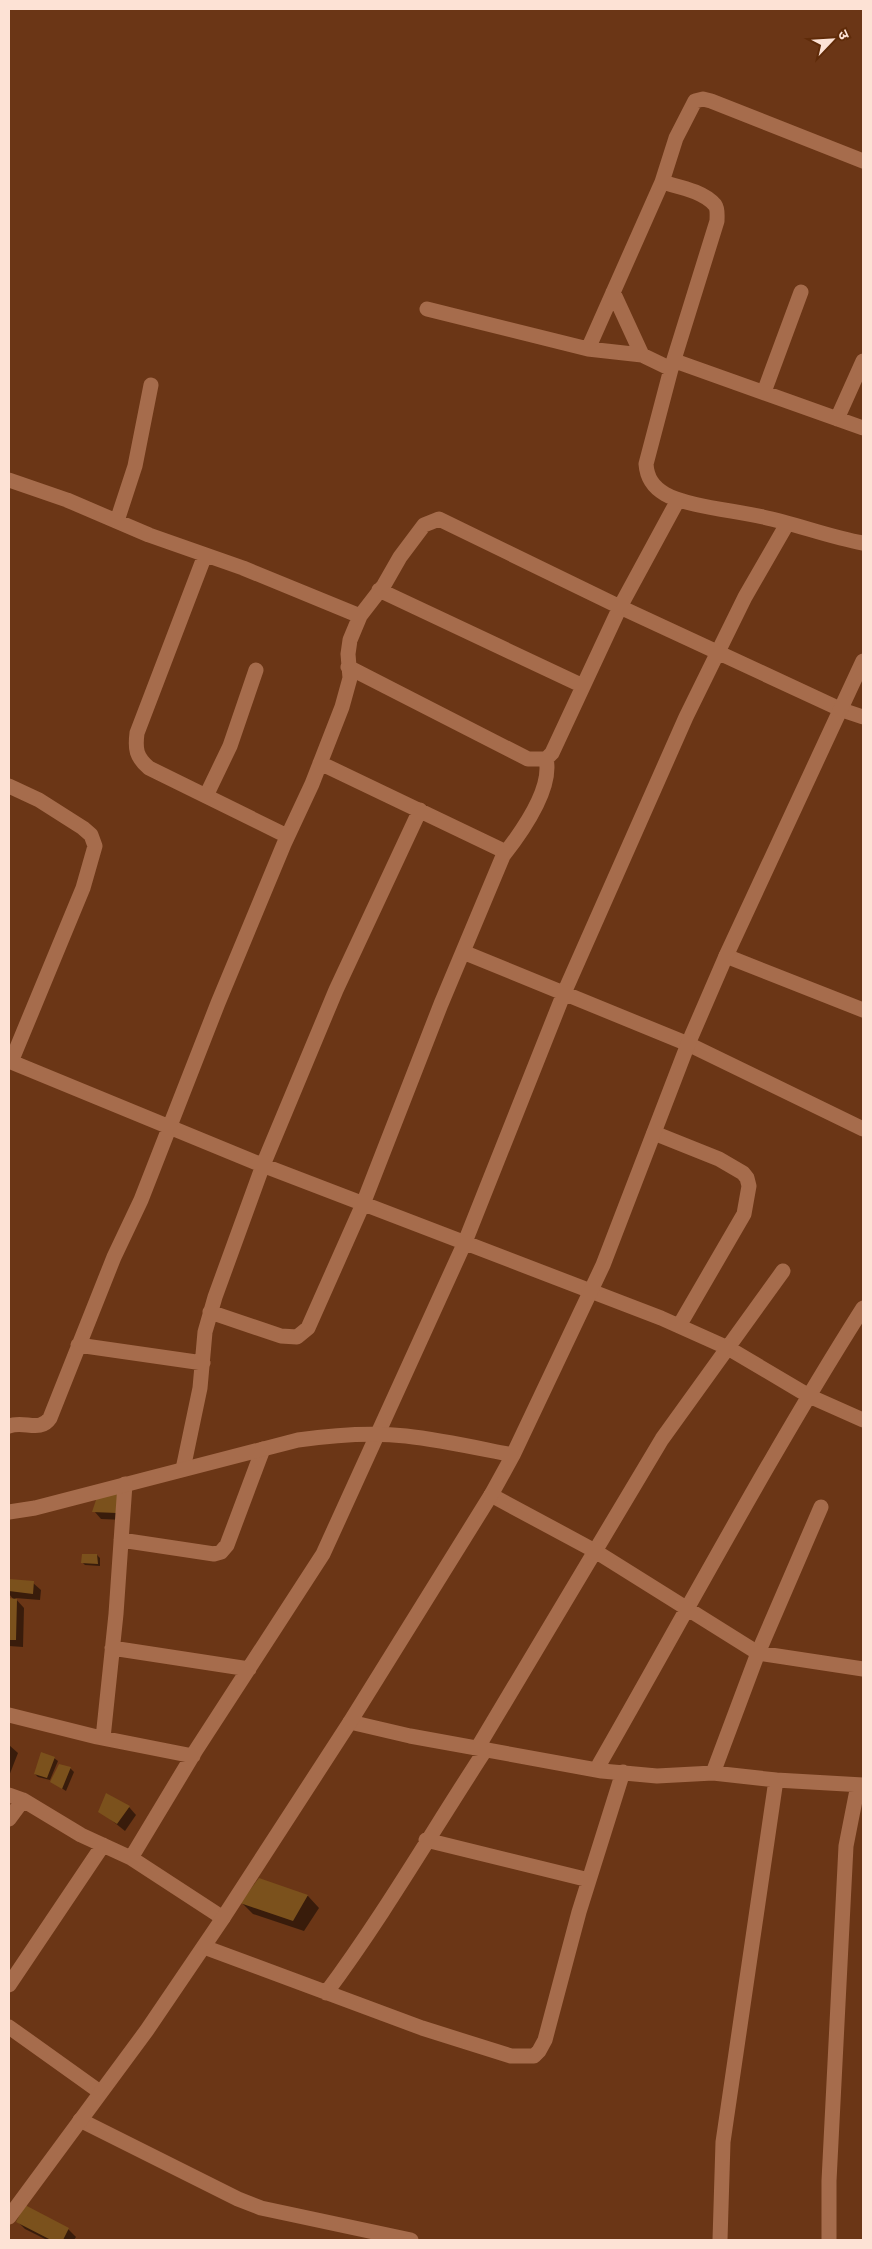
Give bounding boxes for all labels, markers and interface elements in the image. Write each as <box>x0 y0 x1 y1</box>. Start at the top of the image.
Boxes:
north arrow <box>807 15 857 65</box>
text: उ <box>835 27 853 42</box>

